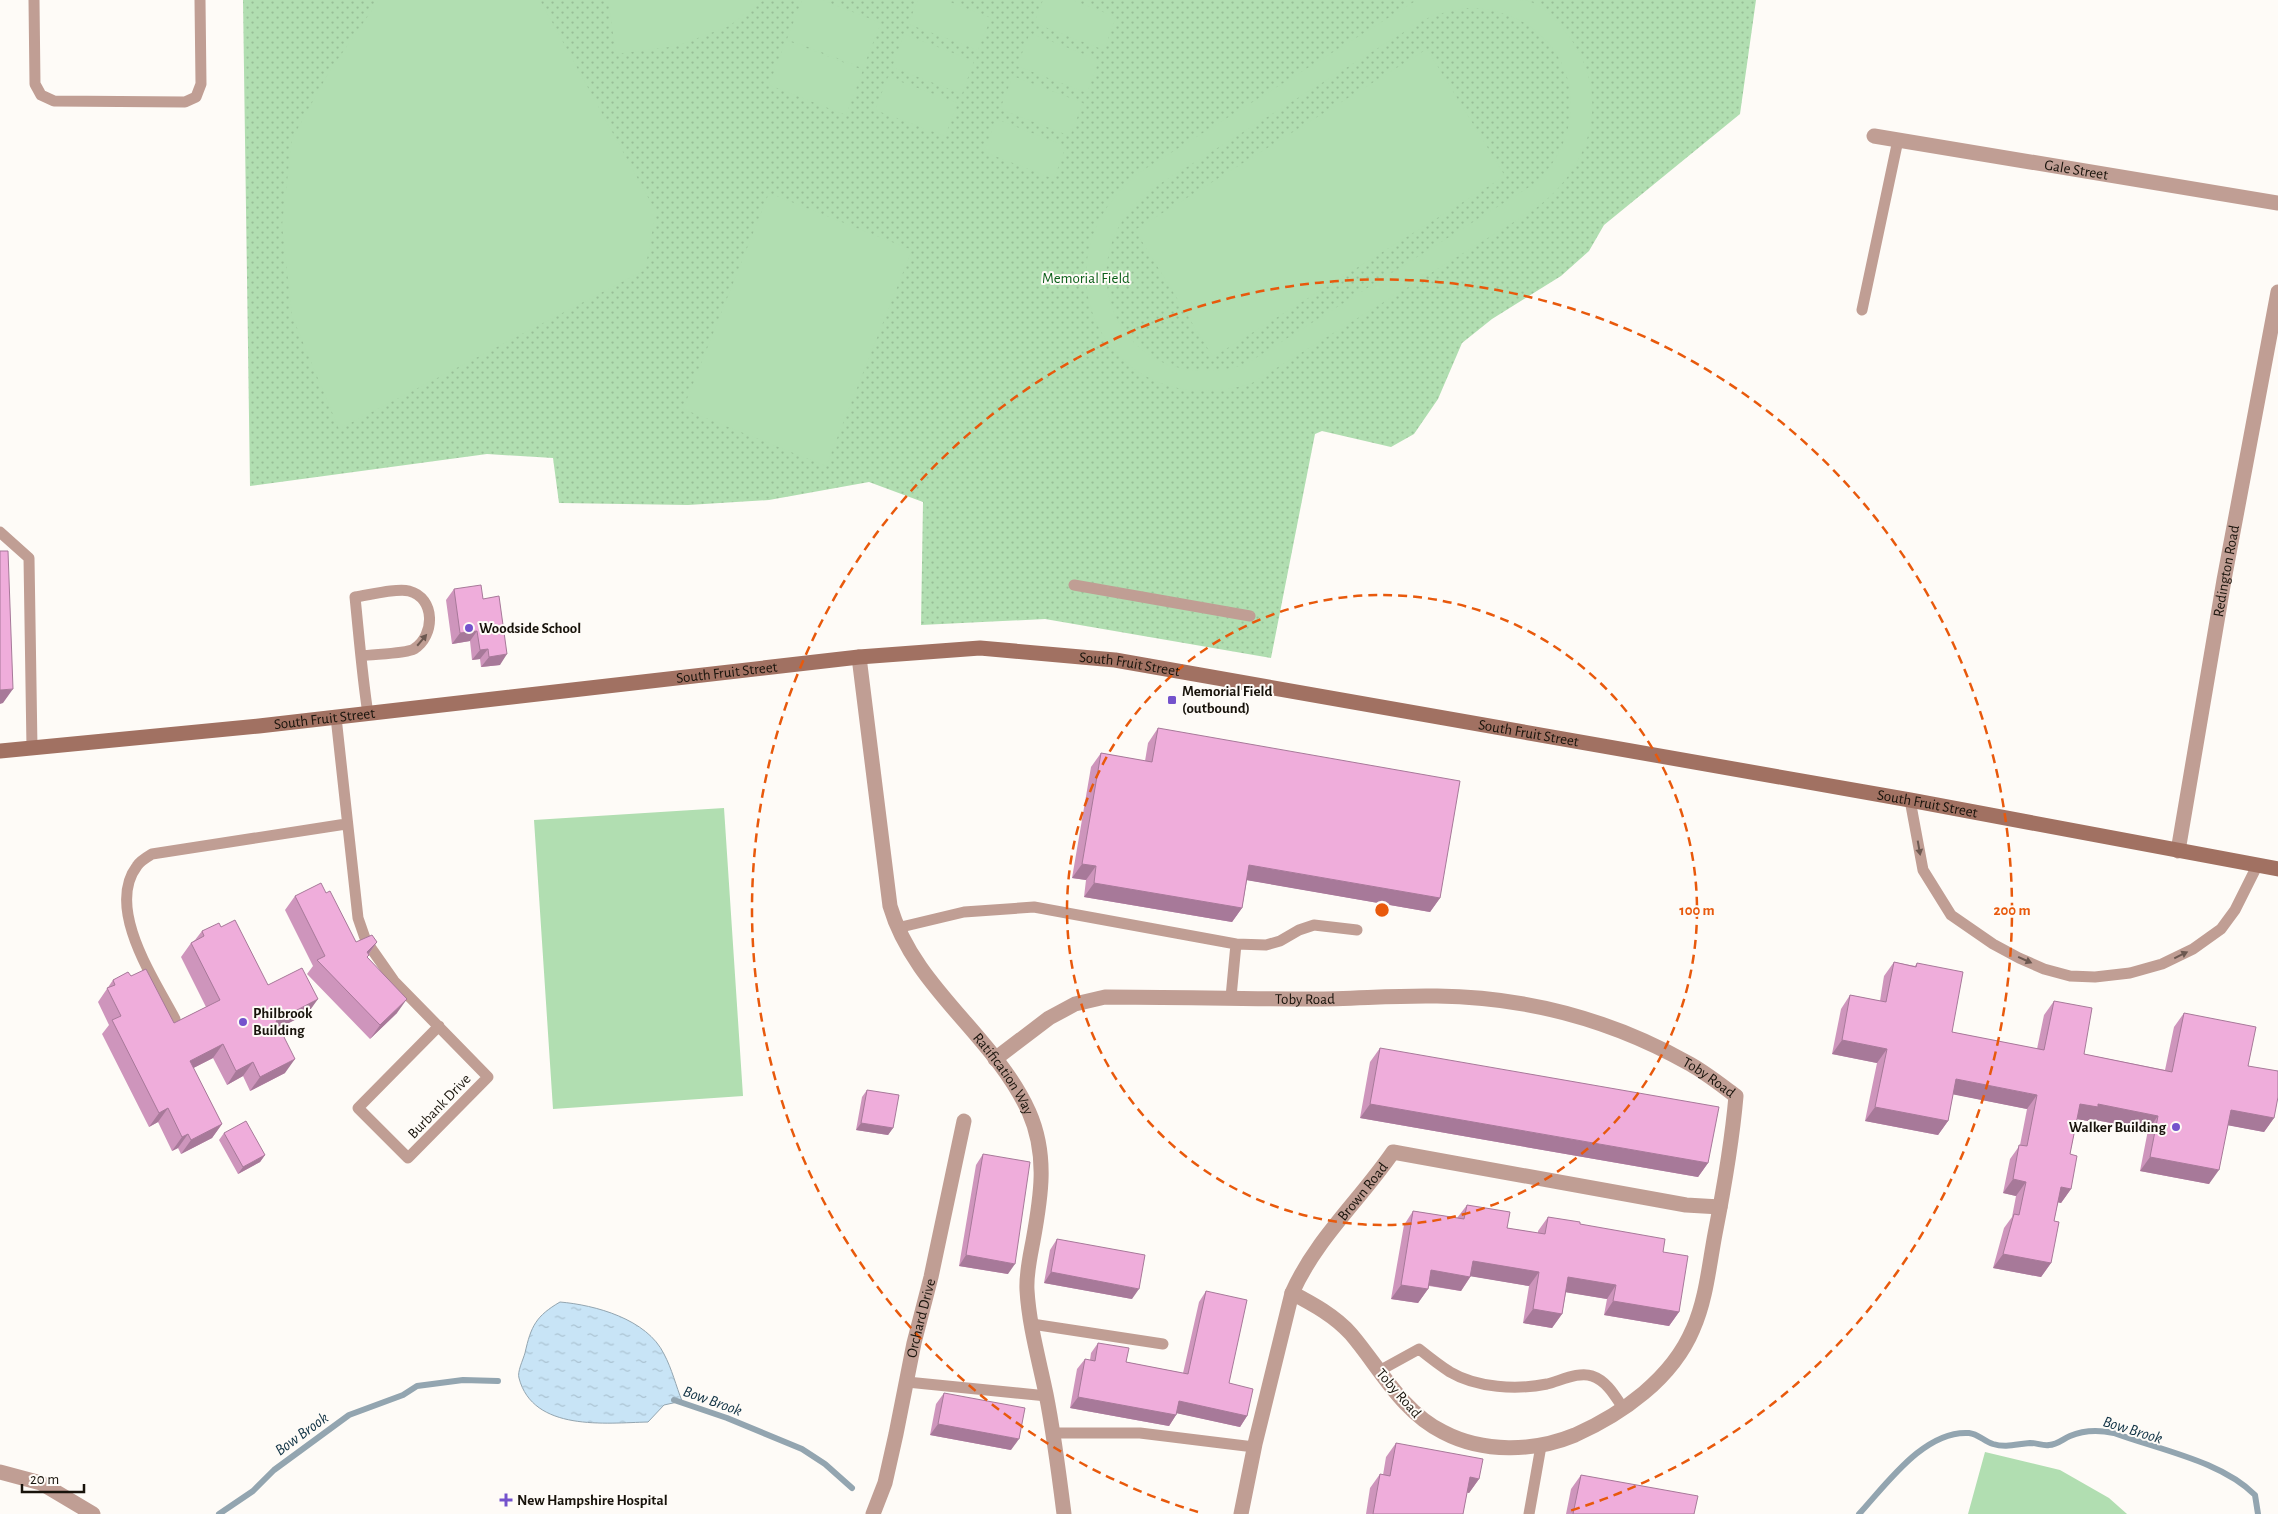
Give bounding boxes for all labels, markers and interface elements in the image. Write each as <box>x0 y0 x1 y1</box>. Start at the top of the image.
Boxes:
street label: Gale Street <box>2043 157 2109 183</box>
park label: Memorial Field <box>1042 271 1130 286</box>
street label: Redington Road <box>2211 524 2242 618</box>
place label: Woodside School <box>479 621 581 636</box>
marker: Woodside School <box>463 622 475 634</box>
one-way arrow <box>417 633 428 646</box>
street label: South Fruit Street <box>1079 650 1181 679</box>
street label: South Fruit Street <box>675 659 778 686</box>
place label: Memorial Field (outbound) <box>1182 684 1273 716</box>
marker: Memorial Field (outbound) <box>1166 694 1178 706</box>
street label: South Fruit Street <box>273 706 376 732</box>
street label: South Fruit Street <box>1477 717 1580 750</box>
street label: South Fruit Street <box>1876 787 1979 821</box>
one-way arrow <box>1915 840 1923 856</box>
centre of rings <box>1373 901 1391 919</box>
text: 100 m <box>1679 903 1715 918</box>
text: 200 m <box>1993 903 2031 918</box>
one-way arrow <box>2174 951 2188 959</box>
one-way arrow <box>2018 956 2032 964</box>
street label: Toby Road <box>1275 992 1335 1007</box>
place label: Philbrook Building <box>253 1006 313 1038</box>
marker: Philbrook Building <box>237 1016 249 1028</box>
street label: Ratification Way <box>970 1030 1036 1118</box>
street label: Toby Road <box>1680 1054 1738 1101</box>
street label: Burbank Drive <box>405 1071 474 1141</box>
place label: Walker Building <box>2069 1120 2166 1135</box>
marker: Walker Building <box>2170 1121 2182 1133</box>
street label: Brown Road <box>1335 1160 1391 1224</box>
street label: Orchard Drive <box>904 1277 938 1359</box>
street label: Toby Road <box>1373 1366 1424 1421</box>
water label: Bow Brook <box>681 1383 744 1419</box>
water label: Bow Brook <box>272 1409 331 1458</box>
water label: Bow Brook <box>2101 1413 2164 1447</box>
scale bar <box>22 1462 85 1494</box>
text: 20 m <box>30 1472 59 1487</box>
marker: New Hampshire Hospital <box>499 1493 513 1507</box>
place label: New Hampshire Hospital <box>517 1493 668 1508</box>

